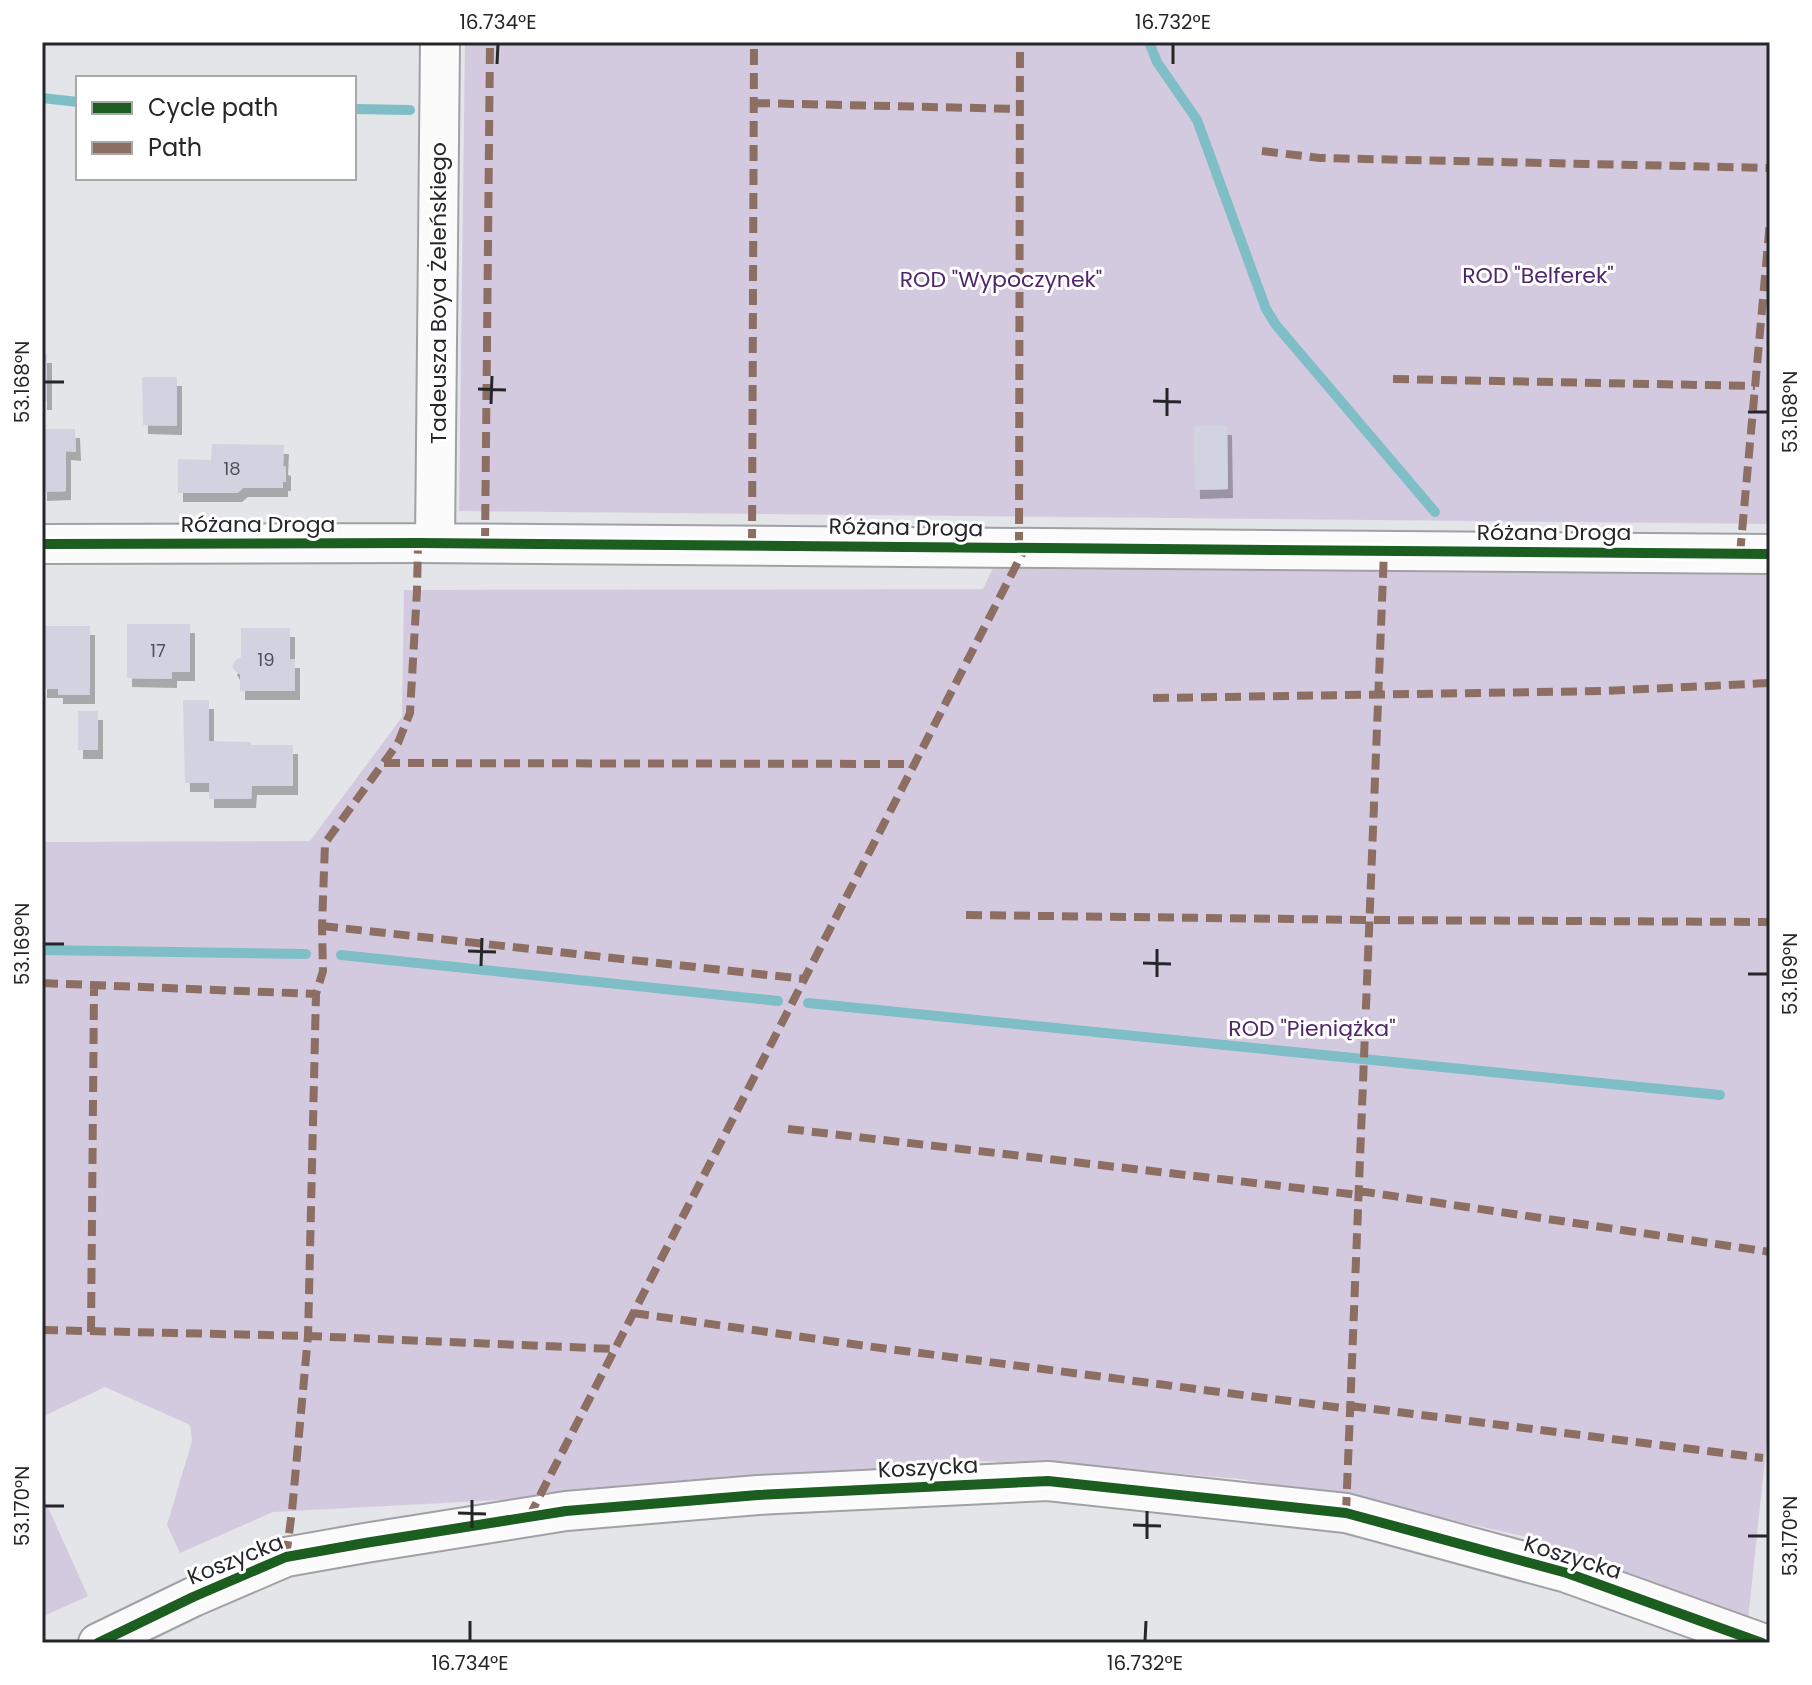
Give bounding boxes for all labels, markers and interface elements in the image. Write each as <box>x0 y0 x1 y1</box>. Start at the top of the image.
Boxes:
text: 16.734°E <box>459 8 537 36</box>
text: 16.732°E <box>1135 8 1211 36</box>
legend <box>76 76 356 180</box>
text: Cycle path <box>148 91 278 124</box>
text: Path <box>148 131 202 164</box>
street label: Tadeusza Boya Żeleńskiego <box>423 142 454 444</box>
park label: ROD "Belferek" <box>1462 260 1614 291</box>
park label: ROD "Wypoczynek" <box>900 264 1102 295</box>
text: 53.168°N <box>8 341 36 423</box>
text: 53.168°N <box>1776 371 1804 453</box>
house number: 18 <box>223 456 241 481</box>
street label: Różana Droga <box>181 509 335 540</box>
street label: Różana Droga <box>828 511 984 544</box>
street label: Różana Droga <box>1477 517 1631 548</box>
house number: 17 <box>150 638 166 663</box>
house number: 19 <box>257 647 275 672</box>
text: 53.169°N <box>8 903 36 985</box>
text: 53.169°N <box>1776 933 1804 1015</box>
park label: ROD "Pieniążka" <box>1228 1013 1396 1044</box>
street label: Koszycka <box>877 1449 979 1486</box>
text: 53.170°N <box>8 1466 36 1546</box>
text: 53.170°N <box>1776 1496 1804 1576</box>
street label: Koszycka <box>183 1526 288 1593</box>
street label: Koszycka <box>1520 1528 1626 1587</box>
text: 16.734°E <box>431 1649 509 1677</box>
text: 16.732°E <box>1107 1649 1183 1677</box>

